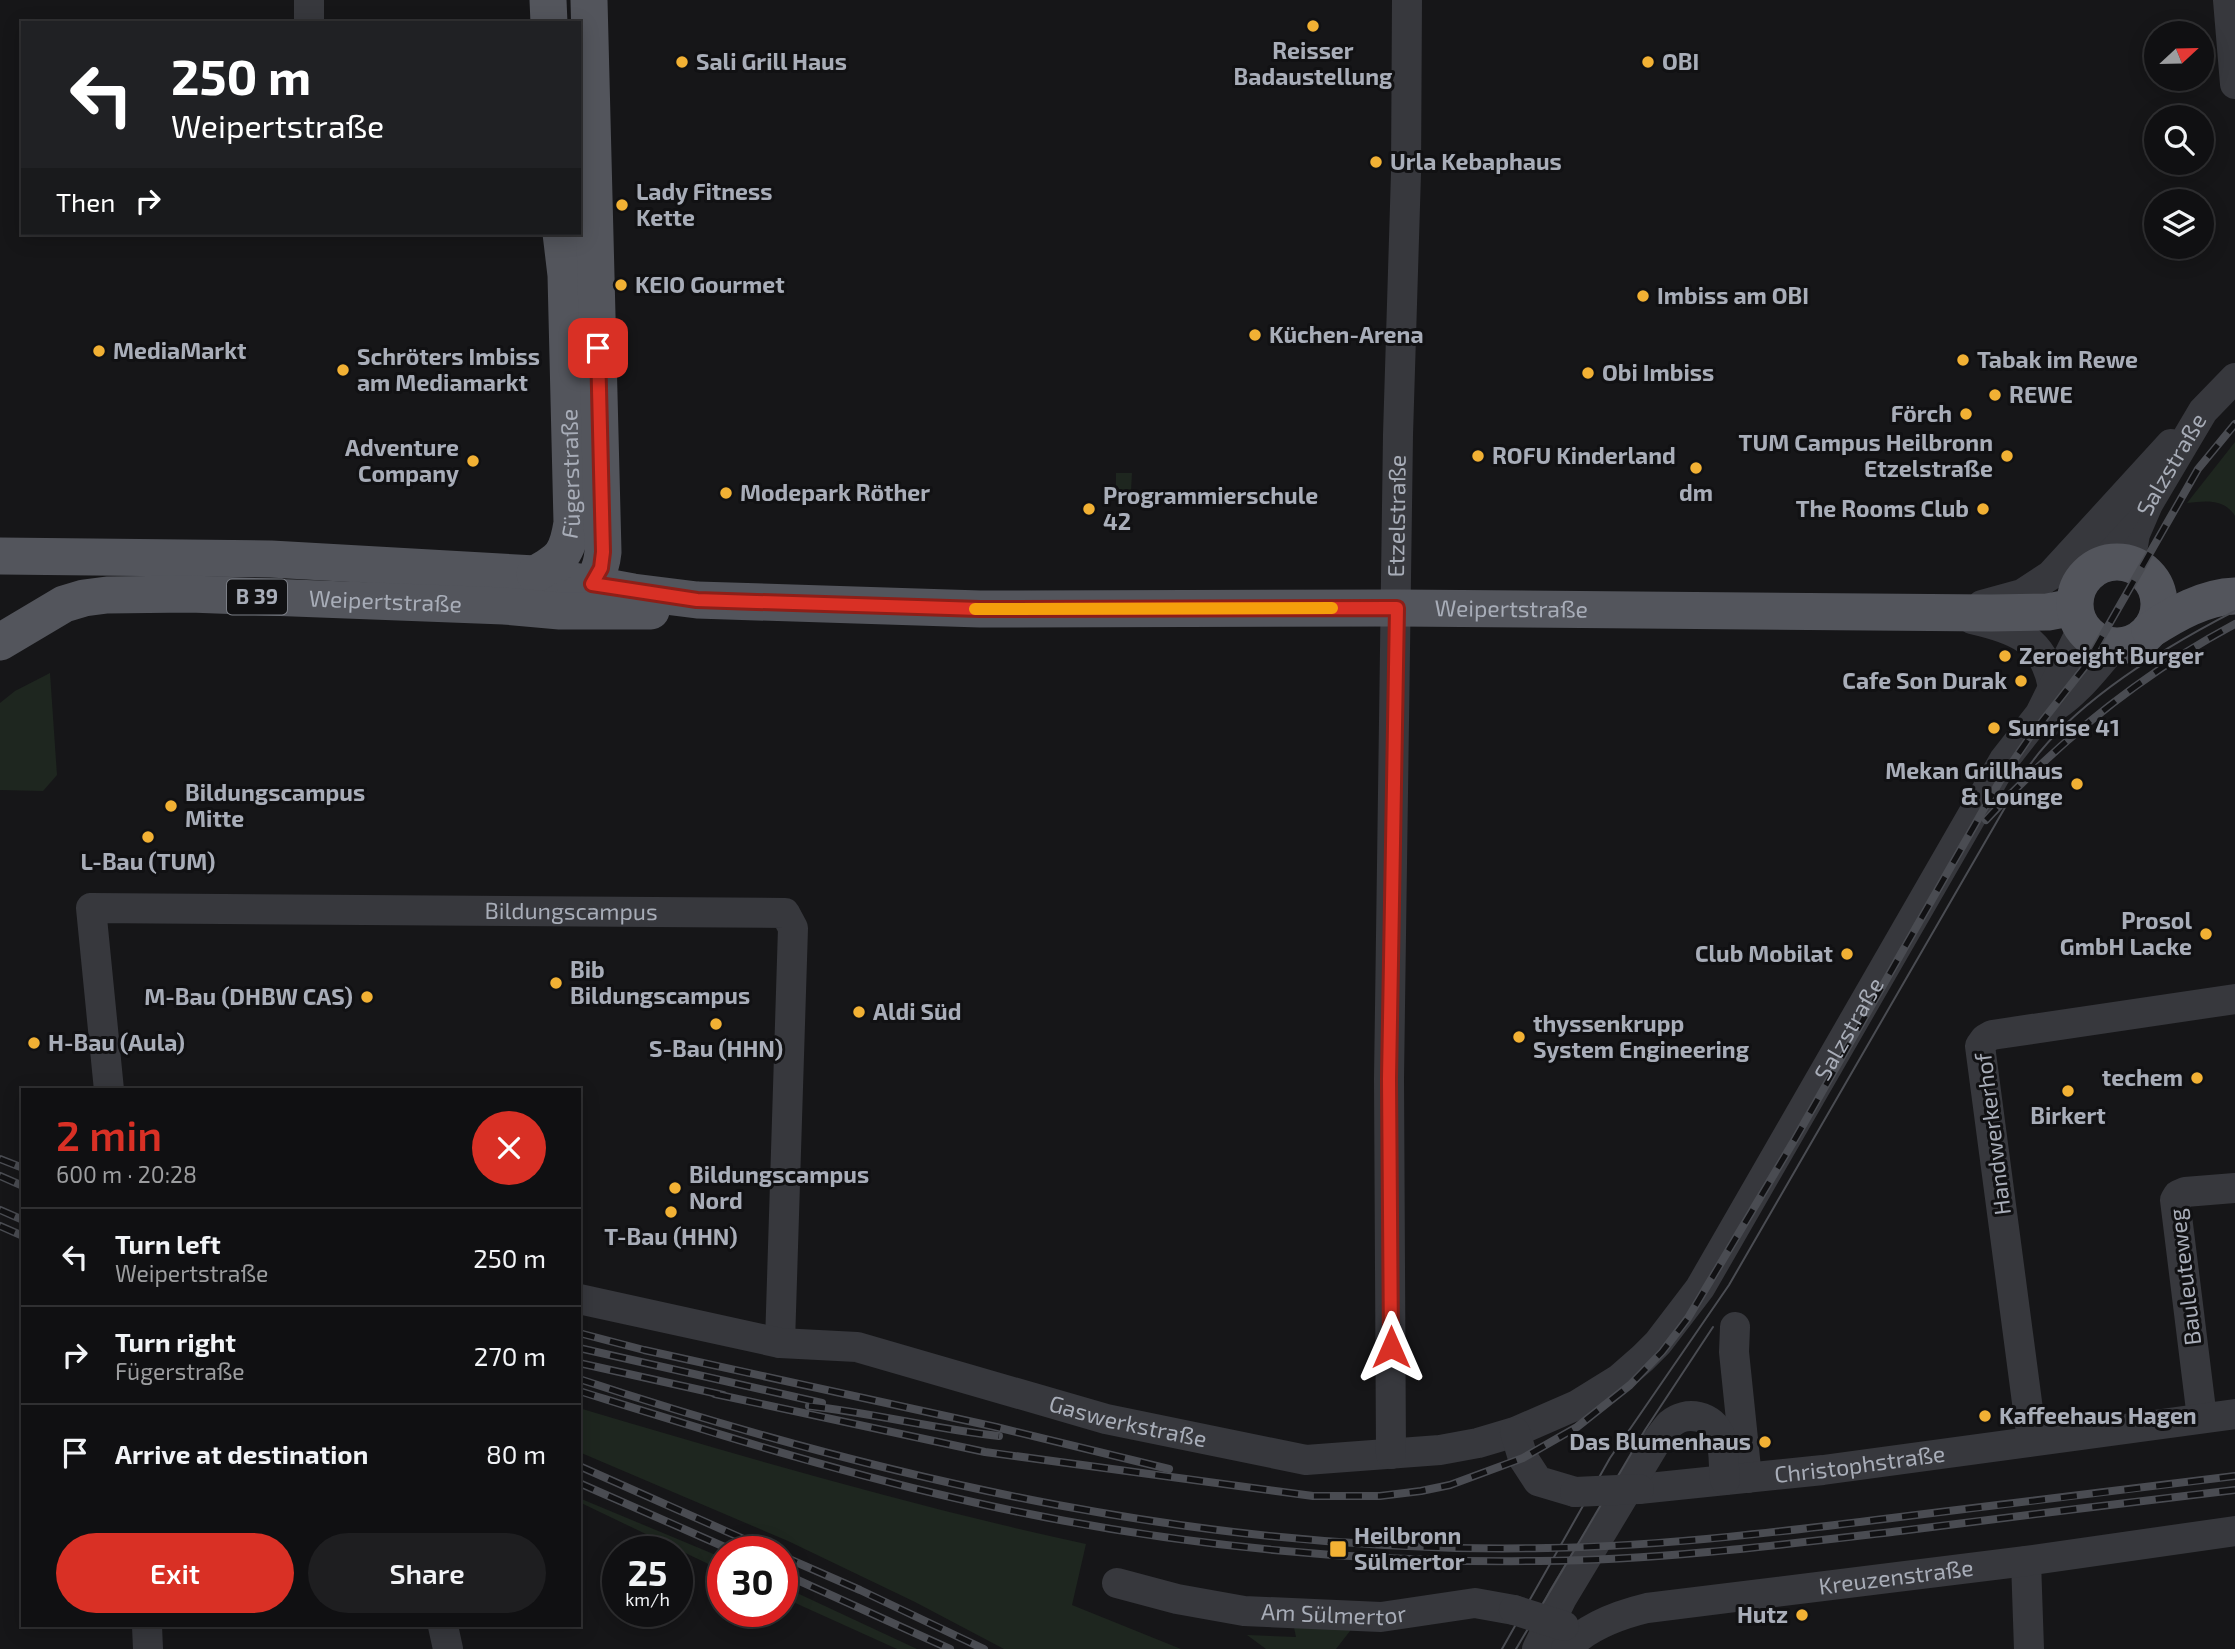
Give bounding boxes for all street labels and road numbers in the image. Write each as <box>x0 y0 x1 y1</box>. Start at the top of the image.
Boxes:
street label: Salzstraße <box>2130 408 2212 520</box>
street label: Fügerstraße <box>554 409 585 541</box>
street label: Etzelstraße <box>1381 454 1411 578</box>
road number: B 39 <box>227 580 287 614</box>
street label: Weipertstraße <box>308 584 463 617</box>
street label: Weipertstraße <box>1434 593 1588 623</box>
street label: Bildungscampus <box>484 896 658 925</box>
street label: Salzstraße <box>1808 972 1889 1085</box>
street label: Handwerkerhof <box>1968 1050 2016 1217</box>
street label: Bauleuteweg <box>2162 1207 2206 1347</box>
street label: Gaswerkstraße <box>1046 1388 1209 1452</box>
street label: Christophstraße <box>1773 1439 1947 1488</box>
street label: Kreuzenstraße <box>1817 1553 1975 1600</box>
street label: Am Sülmertor <box>1261 1597 1408 1630</box>

